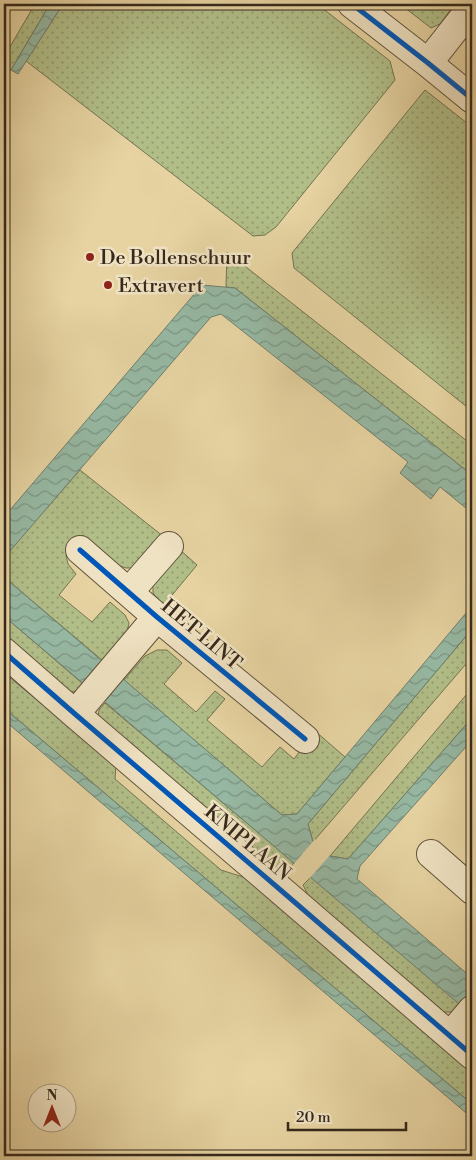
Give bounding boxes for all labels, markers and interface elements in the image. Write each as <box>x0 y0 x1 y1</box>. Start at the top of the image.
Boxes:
place label: De Bollenschuur <box>100 246 251 271</box>
marker: De Bollenschuur <box>84 251 96 263</box>
place label: Extravert <box>118 274 204 299</box>
marker: Extravert <box>102 279 114 291</box>
street label: HET LINT <box>156 594 246 676</box>
street label: KNIPLAAN <box>199 800 296 887</box>
north arrow <box>28 1082 78 1132</box>
text: N <box>46 1087 58 1105</box>
scale bar <box>288 1100 406 1132</box>
text: 20 m <box>296 1108 331 1127</box>

